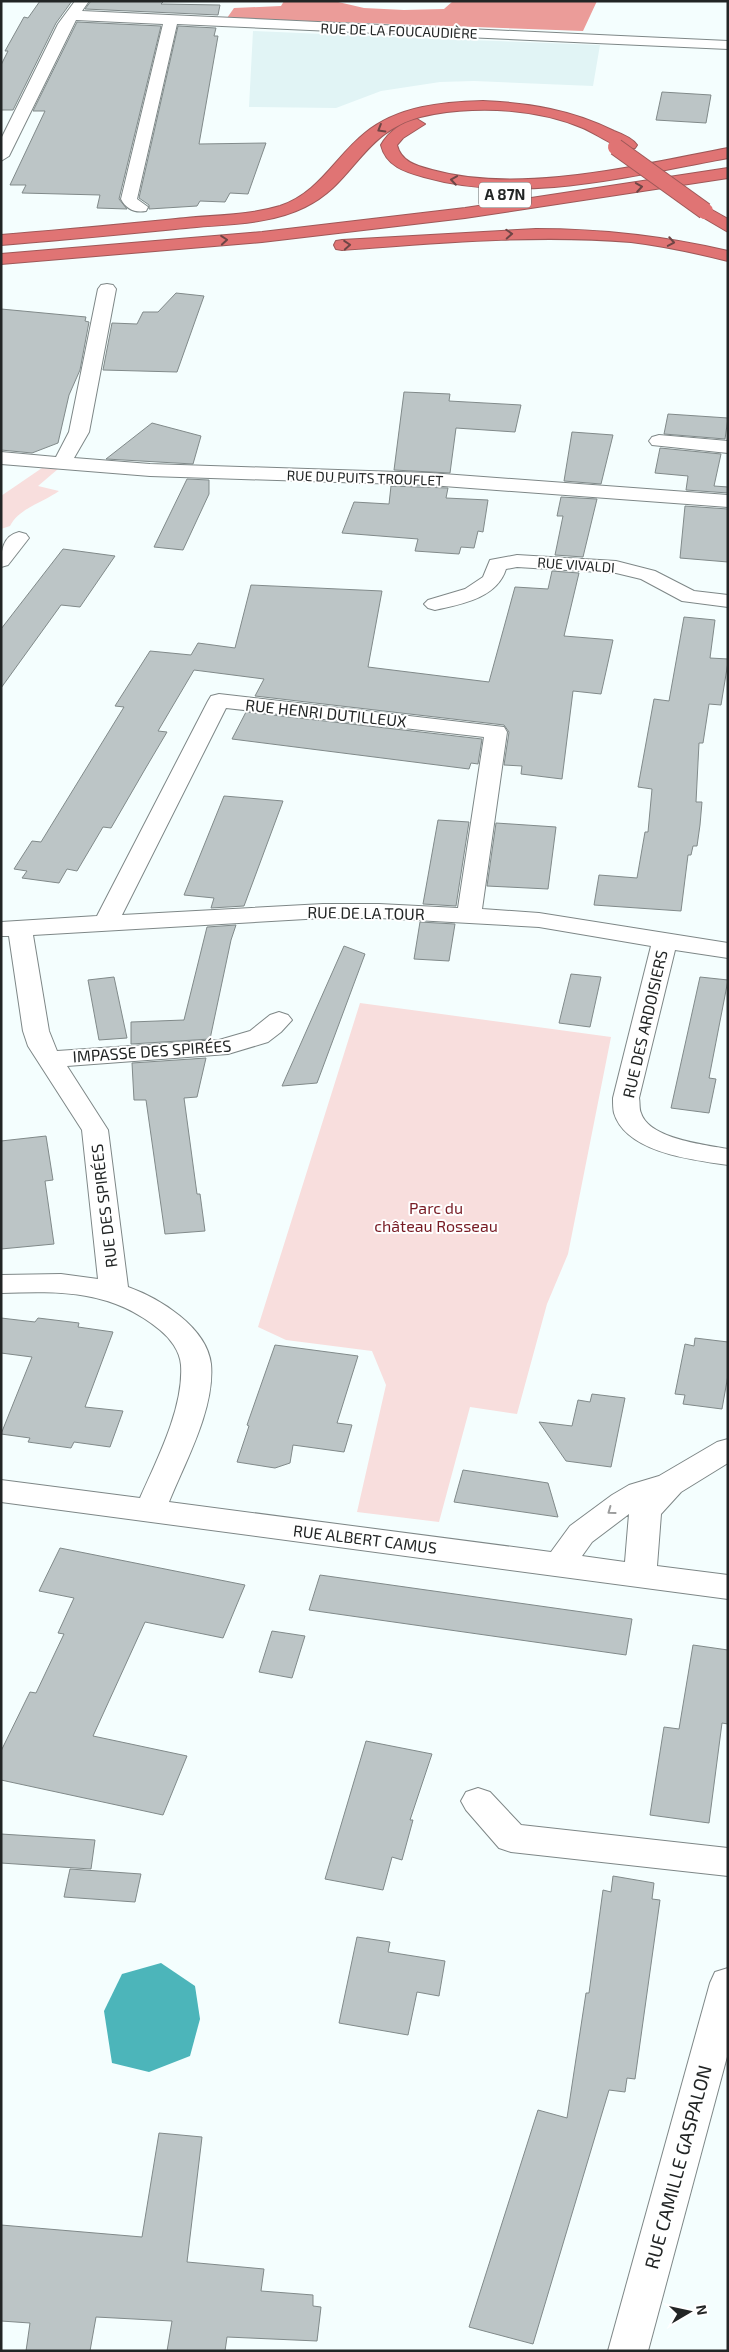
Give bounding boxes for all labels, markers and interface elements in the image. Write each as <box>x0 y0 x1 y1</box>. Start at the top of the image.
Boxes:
street label: RUE DE LA FOUCAUDIÈRE <box>320 19 478 42</box>
one-way arrow <box>377 123 386 132</box>
one-way arrow <box>450 176 458 186</box>
road number: A 87N <box>479 182 531 208</box>
one-way arrow <box>635 183 643 193</box>
one-way arrow <box>505 228 513 239</box>
one-way arrow <box>220 235 228 246</box>
one-way arrow <box>666 237 675 247</box>
one-way arrow <box>343 239 351 250</box>
street label: RUE DU PUITS TROUFLET <box>286 466 444 489</box>
street label: RUE VIVALDI <box>537 553 615 576</box>
street label: RUE HENRI DUTILLEUX <box>244 695 408 730</box>
street label: RUE DE LA TOUR <box>307 902 425 923</box>
street label: RUE DES ARDOISIERS <box>618 948 671 1100</box>
street label: IMPASSE DES SPIRÉES <box>72 1035 232 1066</box>
street label: RUE DES SPIRÉES <box>86 1143 121 1269</box>
park label: Parc du château Rosseau <box>374 1198 498 1235</box>
one-way arrow <box>607 1505 616 1514</box>
street label: RUE ALBERT CAMUS <box>292 1520 438 1557</box>
street label: RUE CAMILLE GASPALON <box>639 2062 716 2271</box>
north arrow <box>664 2287 714 2337</box>
text: N <box>693 2304 712 2316</box>

